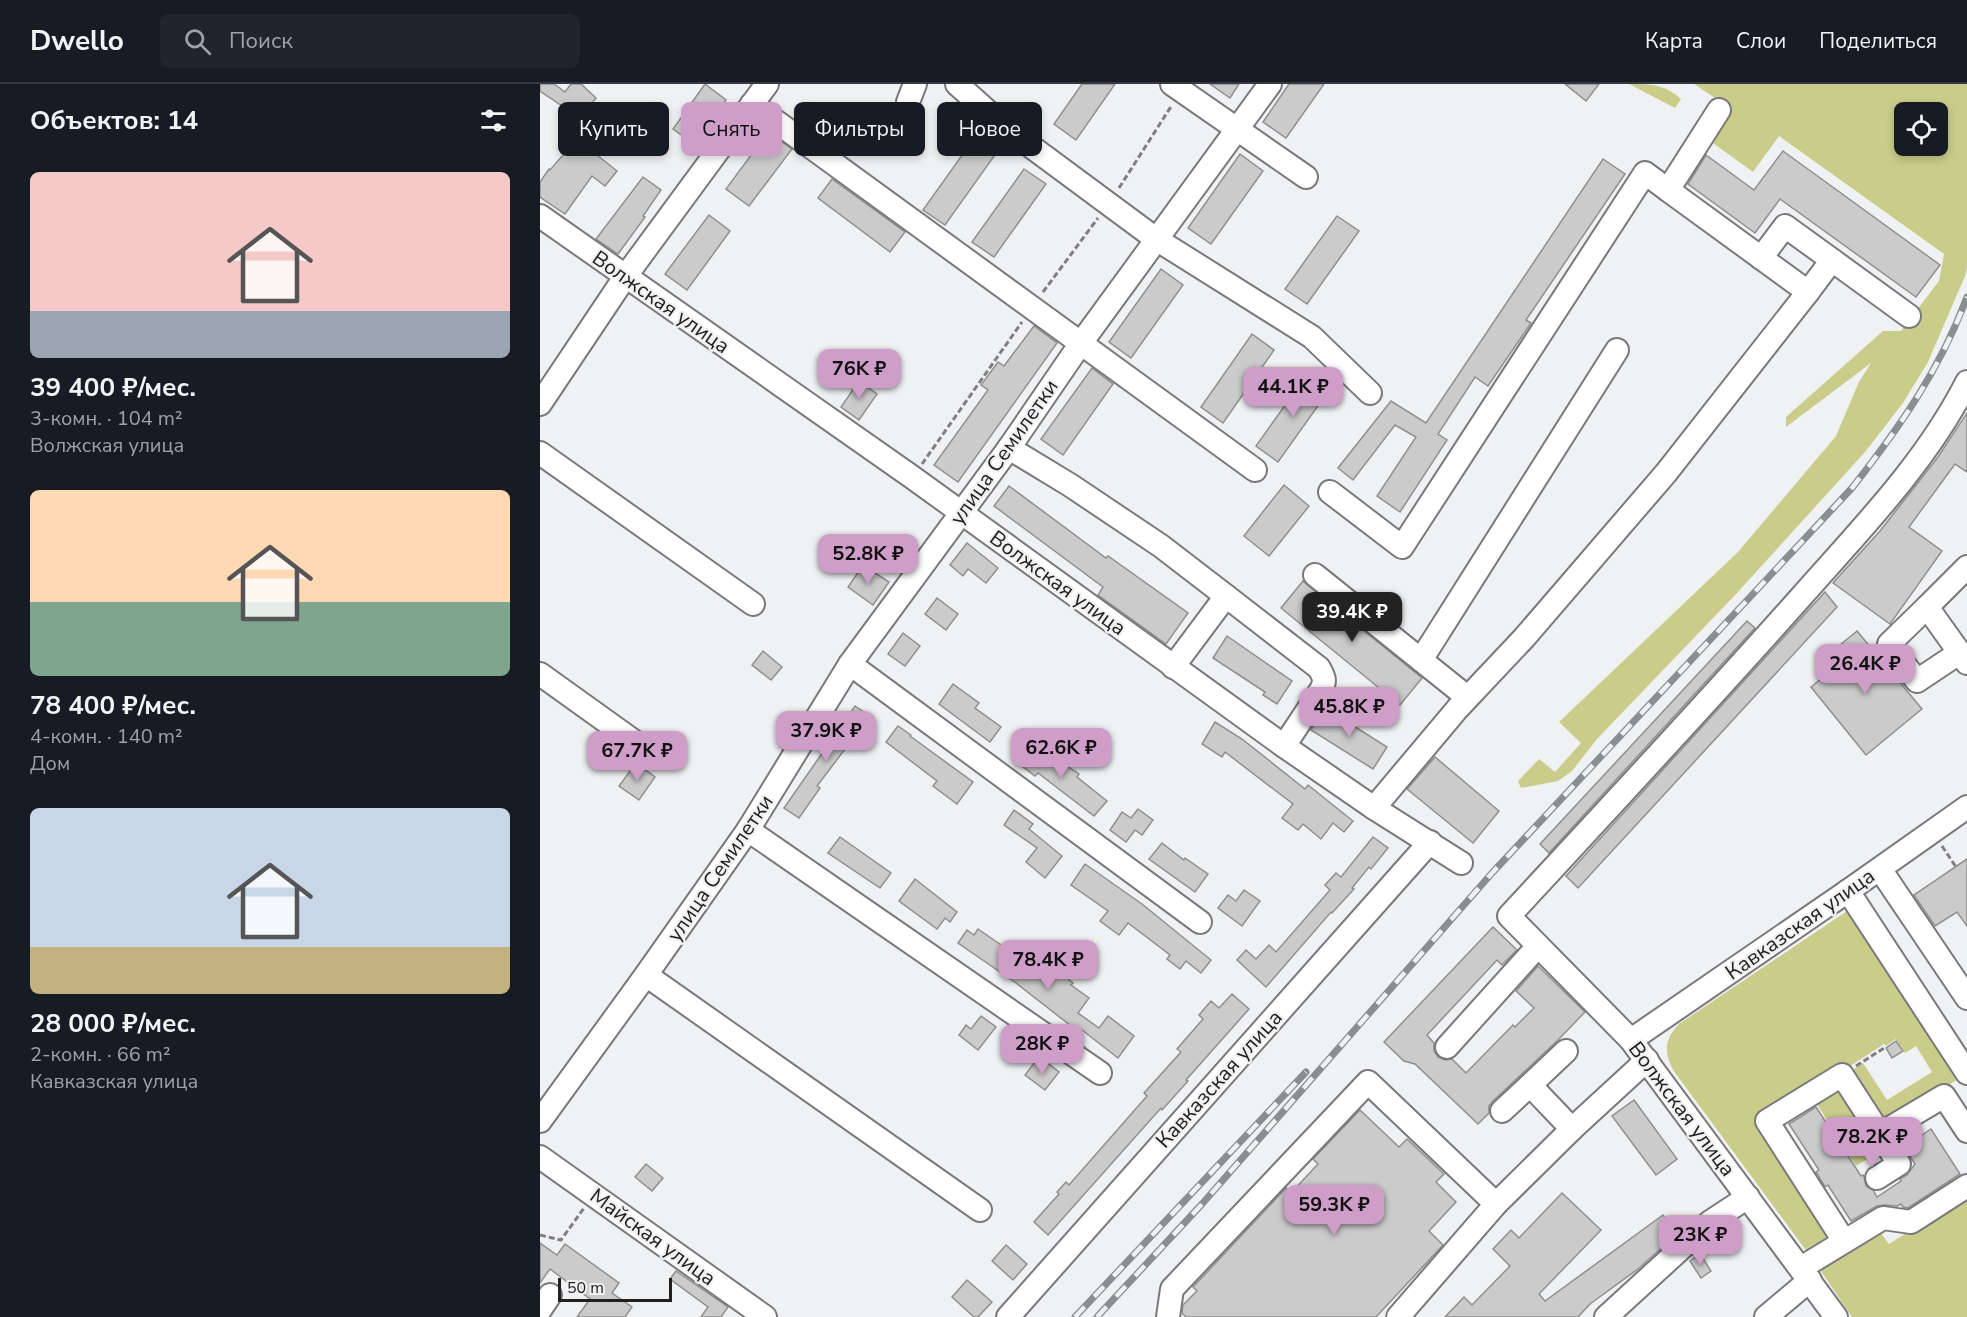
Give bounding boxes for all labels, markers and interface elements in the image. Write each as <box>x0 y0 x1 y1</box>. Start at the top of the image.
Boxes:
search box <box>160 14 580 68</box>
text: Dwello <box>30 22 124 60</box>
icon: search <box>181 25 214 58</box>
text: Поиск <box>229 26 293 56</box>
text: Карта <box>1645 27 1703 55</box>
text: Слои <box>1736 27 1786 55</box>
text: Поделиться <box>1819 27 1937 55</box>
chip: Купить <box>558 102 669 156</box>
chip: Снять <box>681 102 782 156</box>
chip: Фильтры <box>794 102 925 156</box>
chip: Новое <box>937 102 1042 156</box>
map controls <box>1894 102 1948 156</box>
button: locate <box>1894 102 1948 156</box>
text: Объектов: 14 <box>30 103 198 138</box>
icon: filters <box>477 104 510 137</box>
icon: home <box>216 211 324 319</box>
street label: Волжская улица <box>587 244 735 360</box>
pin: 76K ₽ <box>817 349 901 400</box>
text: 76K ₽ <box>832 355 886 382</box>
pin: 44.1K ₽ <box>1238 367 1348 418</box>
text: 39 400 ₽/мес. <box>30 370 196 405</box>
text: 44.1K ₽ <box>1257 373 1329 400</box>
street label: улица Семилетки <box>943 374 1065 530</box>
text: 3-комн. · 104 m² <box>30 405 183 432</box>
text: Волжская улица <box>30 432 184 459</box>
street label: Волжская улица <box>984 524 1132 642</box>
icon: home <box>216 529 324 637</box>
pin: 52.8K ₽ <box>813 534 923 585</box>
text: 52.8K ₽ <box>832 540 904 567</box>
pin: 39.4K ₽ <box>1297 592 1407 643</box>
text: 39.4K ₽ <box>1316 598 1388 625</box>
pin: 26.4K ₽ <box>1810 644 1920 695</box>
text: 26.4K ₽ <box>1829 650 1901 677</box>
pin: 45.8K ₽ <box>1294 687 1404 738</box>
text: 78 400 ₽/мес. <box>30 688 196 723</box>
text: 45.8K ₽ <box>1313 693 1385 720</box>
pin: 37.9K ₽ <box>771 711 881 762</box>
text: 37.9K ₽ <box>790 717 862 744</box>
text: 4-комн. · 140 m² <box>30 723 183 750</box>
pin: 62.6K ₽ <box>1006 728 1116 779</box>
pin: 67.7K ₽ <box>582 731 692 782</box>
text: 62.6K ₽ <box>1025 734 1097 761</box>
text: 67.7K ₽ <box>601 737 673 764</box>
text: Дом <box>30 750 70 777</box>
street label: улица Семилетки <box>660 789 780 947</box>
icon: home <box>216 847 324 955</box>
street label: Кавказская улица <box>1720 862 1880 986</box>
pin: 78.4K ₽ <box>993 940 1103 991</box>
text: 78.4K ₽ <box>1012 946 1084 973</box>
street label: Кавказская улица <box>1149 1004 1289 1154</box>
text: 28 000 ₽/мес. <box>30 1006 196 1041</box>
pin: 28K ₽ <box>1000 1024 1084 1075</box>
text: 28K ₽ <box>1015 1030 1069 1057</box>
street label: Волжская улица <box>1622 1036 1742 1182</box>
text: 2-комн. · 66 m² <box>30 1041 171 1068</box>
text: Кавказская улица <box>30 1068 198 1095</box>
pin: 78.2K ₽ <box>1817 1117 1927 1168</box>
text: 78.2K ₽ <box>1836 1123 1908 1150</box>
street label: Майская улица <box>584 1182 722 1292</box>
pin: 59.3K ₽ <box>1279 1185 1389 1236</box>
text: 59.3K ₽ <box>1298 1191 1370 1218</box>
pin: 23K ₽ <box>1658 1215 1742 1266</box>
text: 23K ₽ <box>1673 1221 1727 1248</box>
scale bar <box>558 1275 672 1302</box>
text: 50 m <box>567 1277 604 1299</box>

